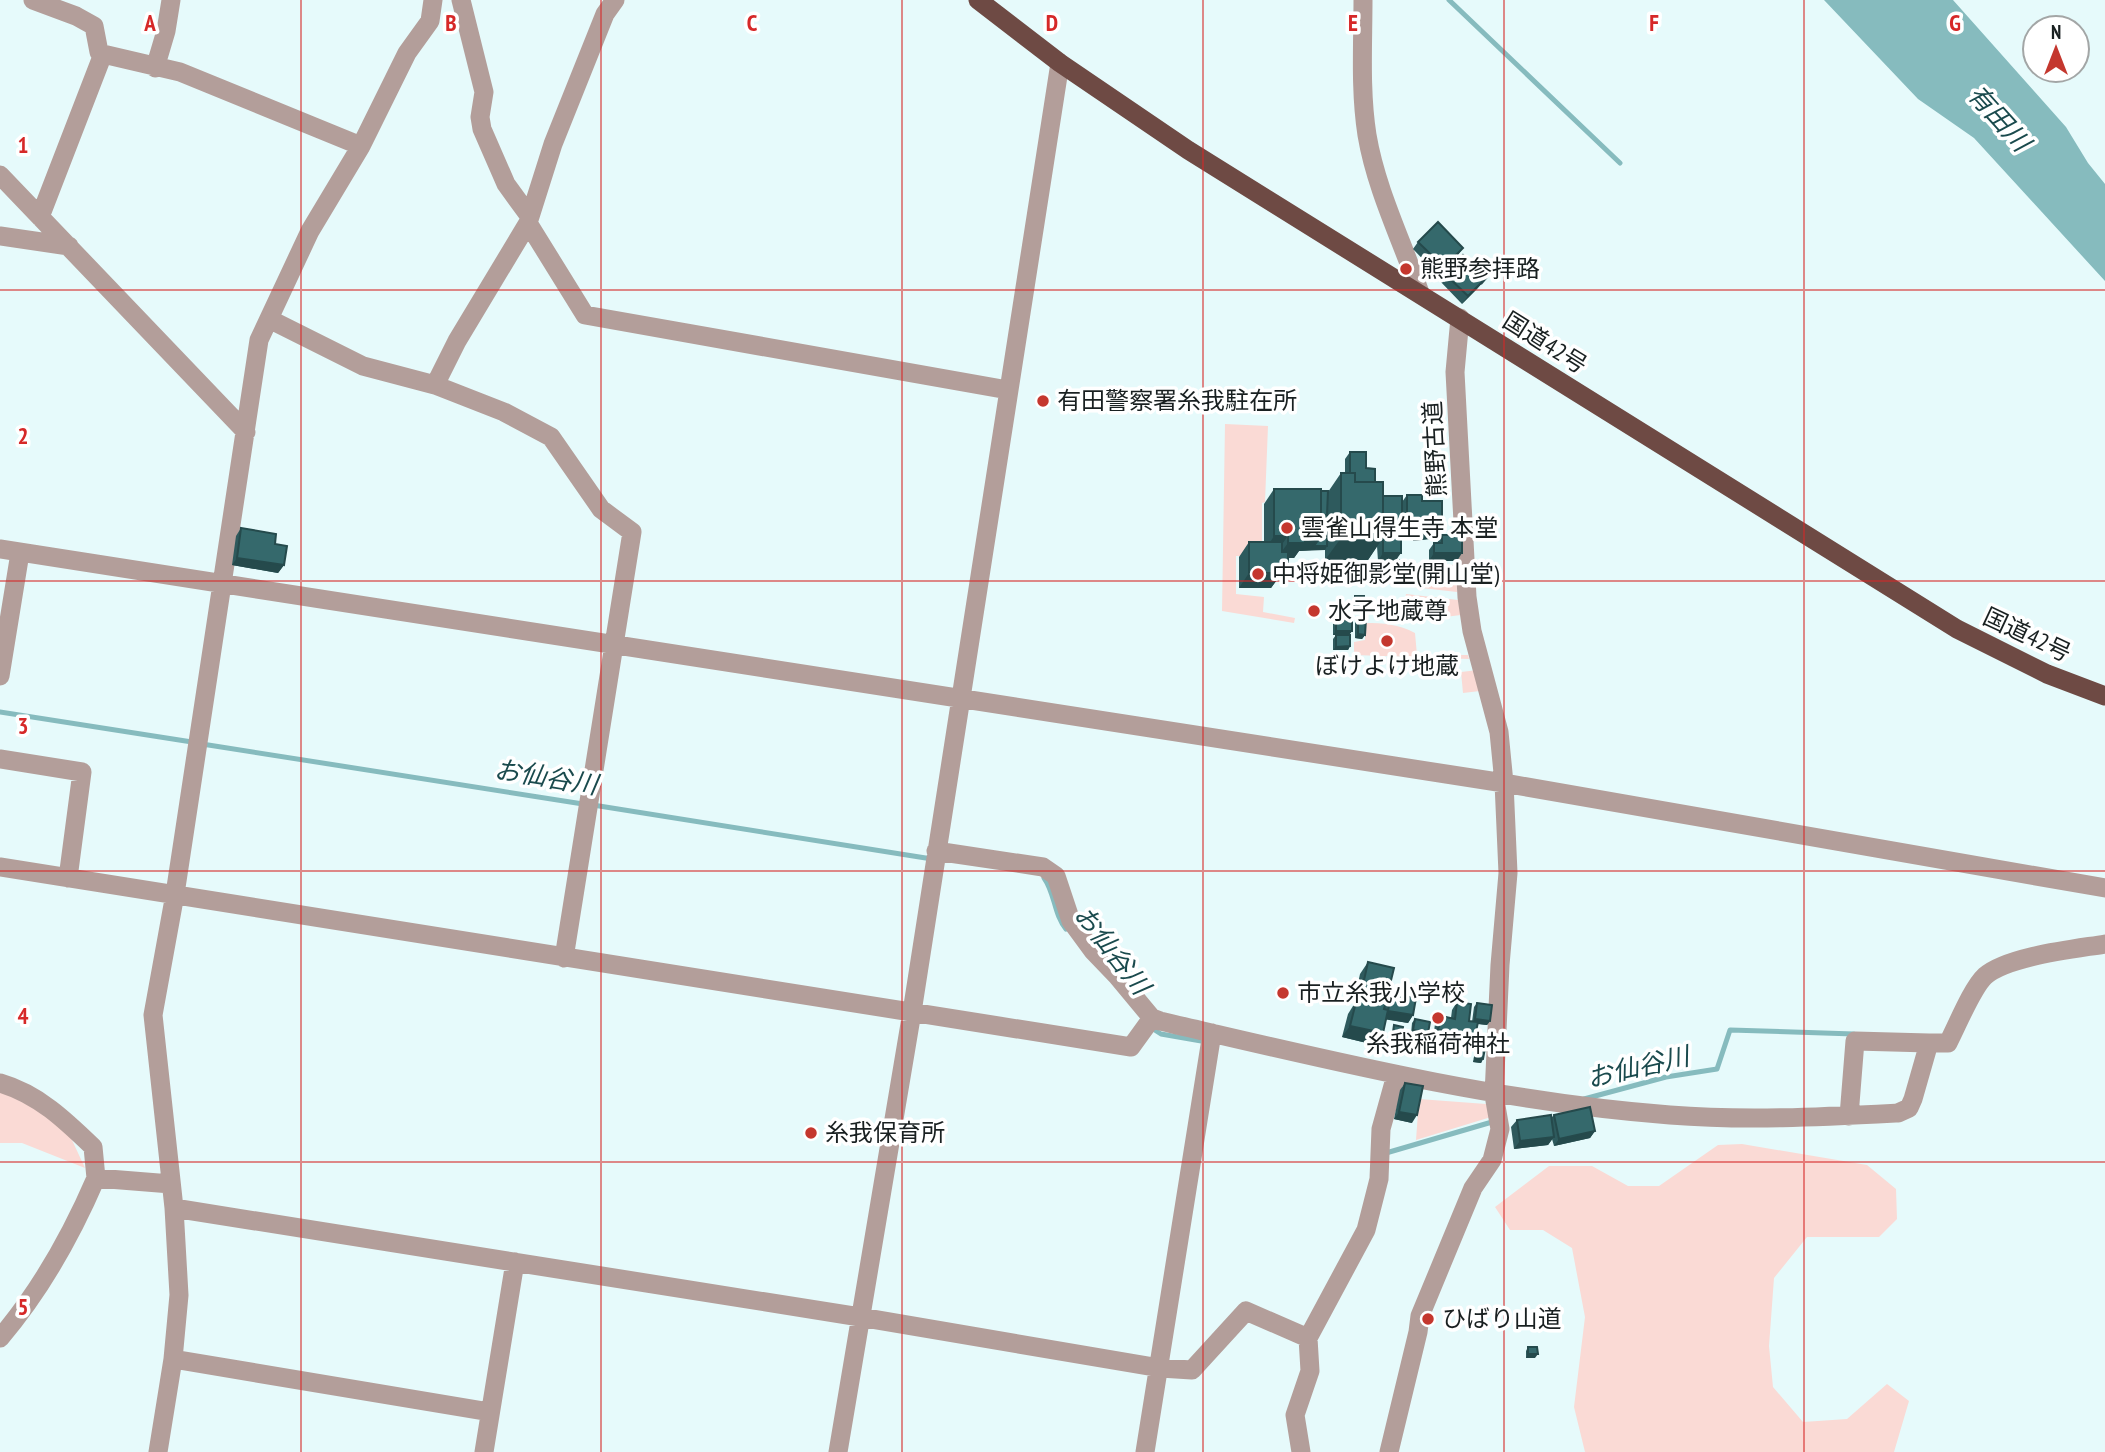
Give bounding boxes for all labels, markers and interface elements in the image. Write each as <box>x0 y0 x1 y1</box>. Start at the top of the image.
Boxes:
text: A <box>143 8 156 37</box>
text: B <box>445 8 457 37</box>
text: C <box>747 8 758 37</box>
text: D <box>1046 8 1058 37</box>
text: E <box>1348 8 1358 37</box>
text: F <box>1649 8 1659 37</box>
text: G <box>1949 8 1961 37</box>
north arrow <box>2021 14 2091 84</box>
text: N <box>2051 20 2061 44</box>
water label: 有田川 <box>1961 78 2040 160</box>
text: 1 <box>18 130 29 159</box>
place label: 熊野参拝路 <box>1420 253 1540 284</box>
marker: 熊野参拝路 <box>1398 261 1414 277</box>
street label: 国道42号 <box>1497 305 1593 381</box>
place label: 有田警察署糸我駐在所 <box>1057 385 1297 416</box>
marker: 有田警察署糸我駐在所 <box>1035 393 1051 409</box>
street label: 熊野古道 <box>1417 400 1452 498</box>
text: 2 <box>18 421 29 450</box>
place label: 雲雀山得生寺 本堂 <box>1301 512 1498 543</box>
marker: 雲雀山得生寺 本堂 <box>1279 520 1295 536</box>
place label: 中将姫御影堂(開山堂) <box>1272 558 1500 589</box>
marker: 中将姫御影堂(開山堂) <box>1250 566 1266 582</box>
place label: 水子地蔵尊 <box>1328 595 1448 626</box>
street label: 国道42号 <box>1978 601 2076 668</box>
marker: 水子地蔵尊 <box>1306 603 1322 619</box>
marker: ぼけよけ地蔵 <box>1379 633 1395 649</box>
place label: ぼけよけ地蔵 <box>1315 650 1459 681</box>
text: 3 <box>18 711 29 740</box>
water label: お仙谷川 <box>492 752 603 801</box>
water label: お仙谷川 <box>1067 899 1159 1003</box>
place label: 市立糸我小学校 <box>1297 977 1465 1008</box>
marker: 市立糸我小学校 <box>1275 985 1291 1001</box>
text: 4 <box>18 1001 29 1030</box>
marker: 糸我稲荷神社 <box>1430 1010 1446 1026</box>
place label: 糸我稲荷神社 <box>1366 1028 1510 1059</box>
water label: お仙谷川 <box>1584 1038 1695 1094</box>
place label: 糸我保育所 <box>825 1117 945 1148</box>
marker: 糸我保育所 <box>803 1125 819 1141</box>
text: 5 <box>18 1292 29 1321</box>
place label: ひばり山道 <box>1442 1303 1562 1334</box>
marker: ひばり山道 <box>1420 1311 1436 1327</box>

